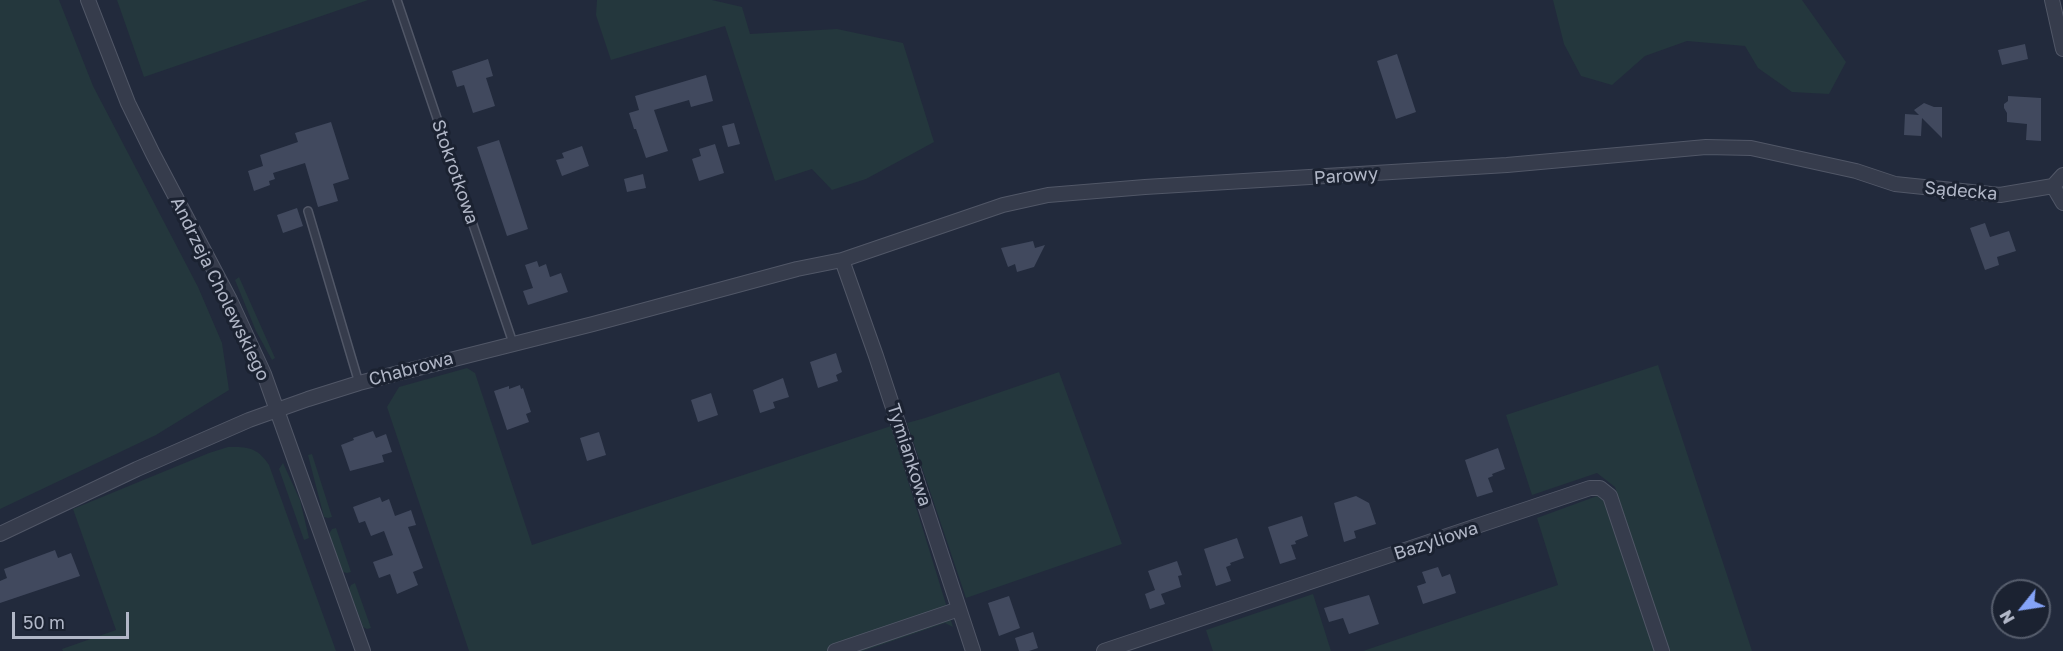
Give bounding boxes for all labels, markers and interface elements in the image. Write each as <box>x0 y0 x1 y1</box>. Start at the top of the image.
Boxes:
street label: Stokrotkowa <box>427 117 483 227</box>
street label: Parowy <box>1313 163 1379 189</box>
street label: Sądecka <box>1924 177 1998 205</box>
street label: Andrzeja Cholewskiego <box>166 194 274 384</box>
street label: Chabrowa <box>366 347 456 391</box>
street label: Tymiankowa <box>882 401 936 509</box>
street label: Bazyliowa <box>1391 517 1481 565</box>
north arrow <box>1991 579 2051 639</box>
scale bar <box>15 600 132 638</box>
text: N <box>1995 607 2019 627</box>
text: 50 m <box>23 611 65 633</box>

